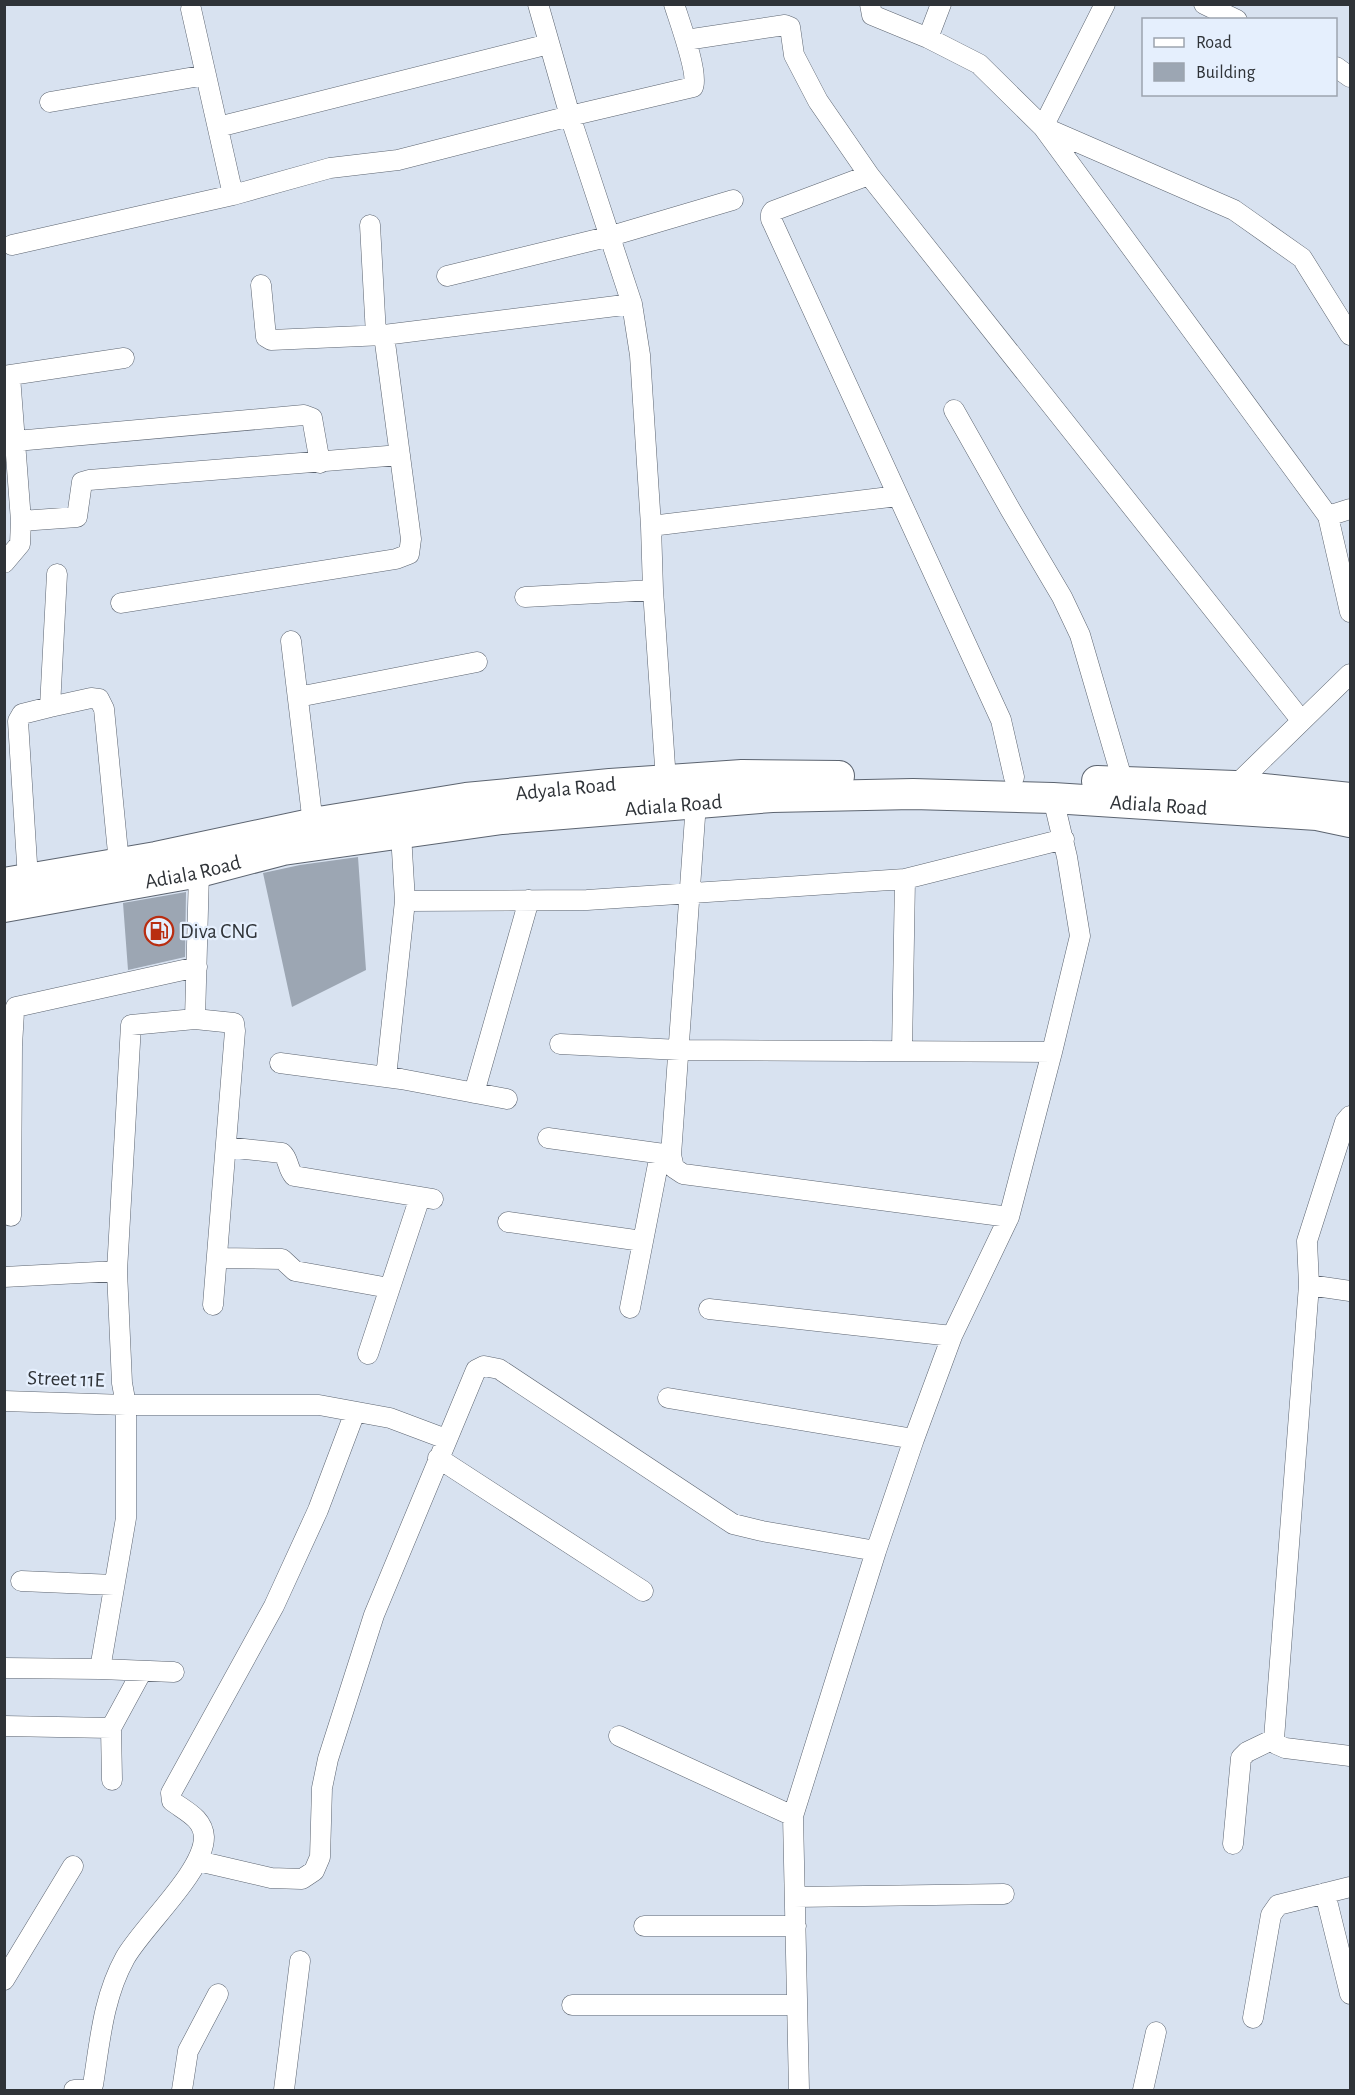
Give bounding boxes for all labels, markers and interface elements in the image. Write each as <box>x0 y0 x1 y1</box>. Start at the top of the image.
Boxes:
legend <box>1142 18 1337 96</box>
text: Road <box>1196 34 1232 52</box>
text: Building <box>1196 64 1256 82</box>
street label: Adyala Road <box>514 773 617 804</box>
street label: Adiala Road <box>624 791 723 819</box>
street label: Adiala Road <box>1109 791 1208 818</box>
street label: Adiala Road <box>143 851 243 892</box>
fuel station icon: Diva CNG <box>143 915 175 947</box>
place label: Diva CNG <box>180 921 258 942</box>
street label: Street 11E <box>27 1367 105 1391</box>

